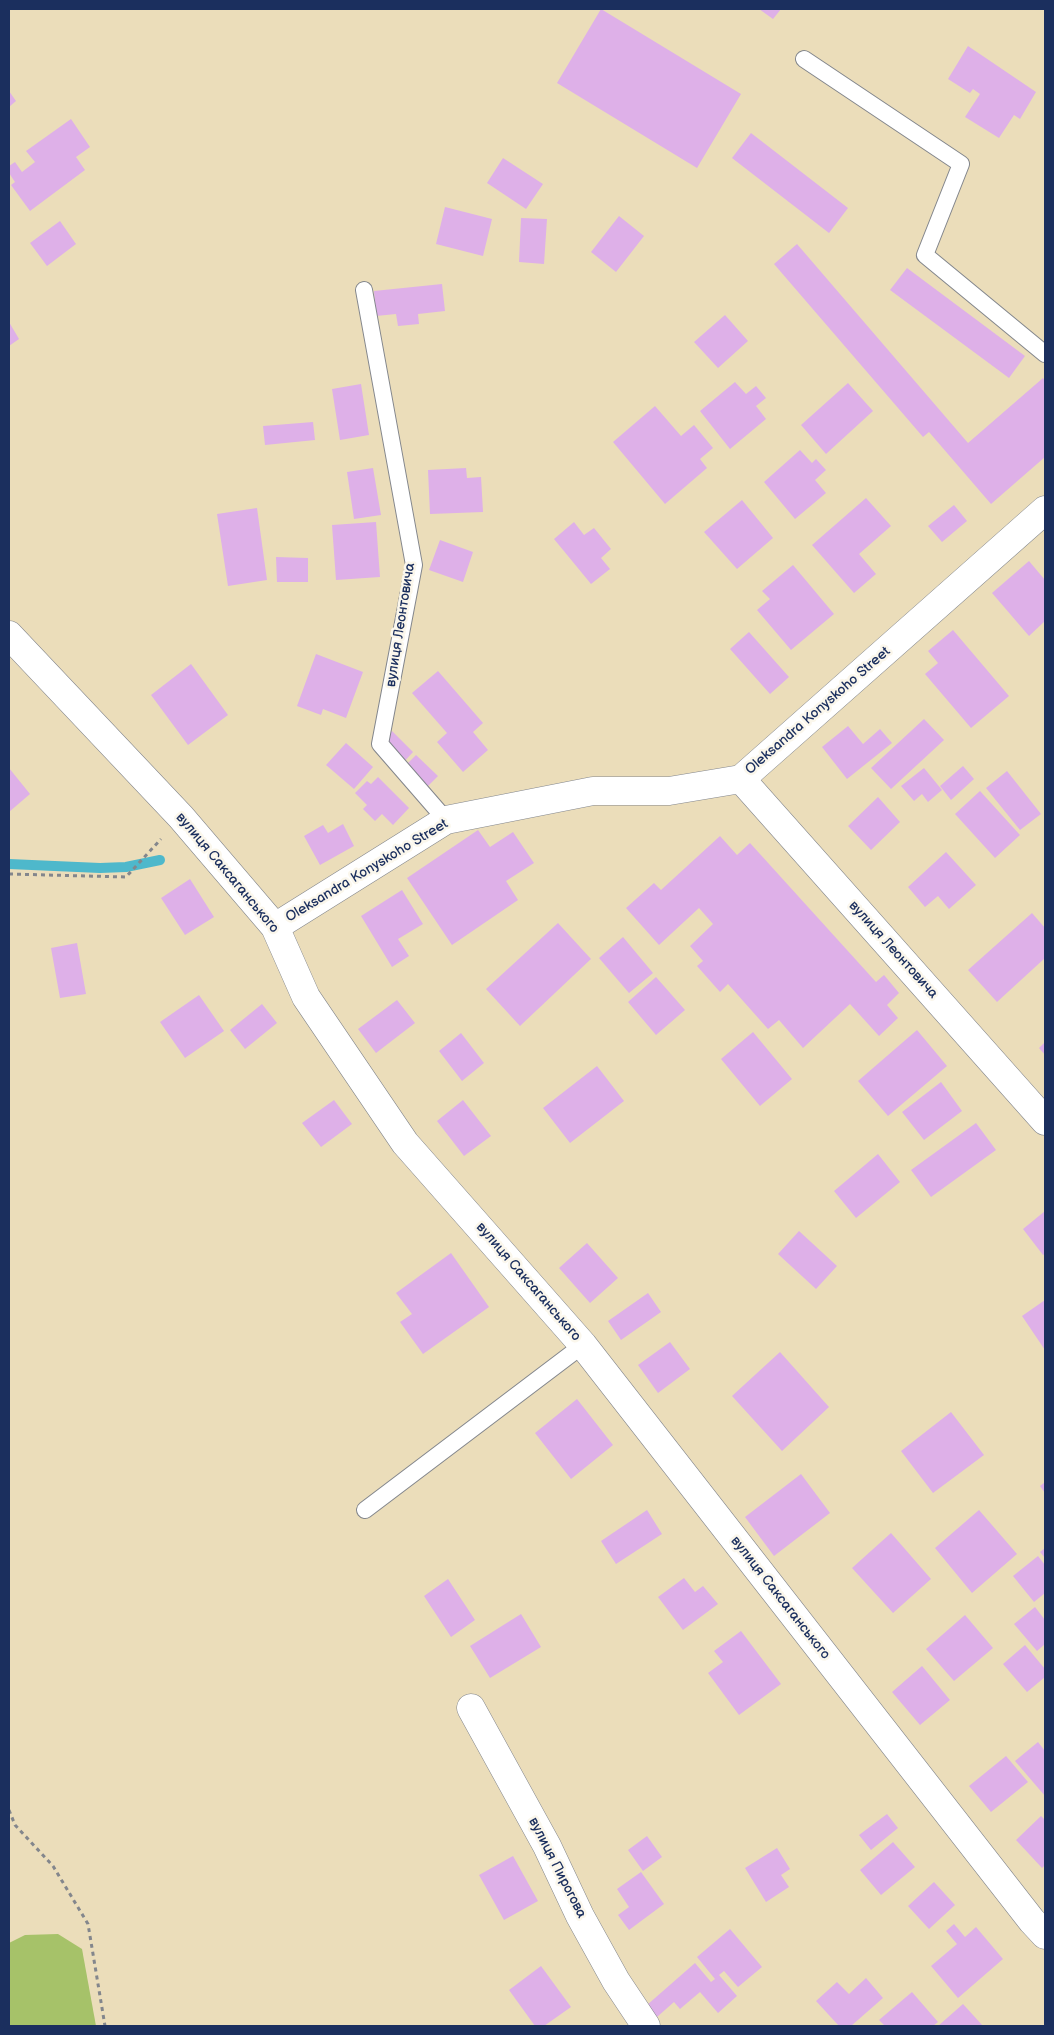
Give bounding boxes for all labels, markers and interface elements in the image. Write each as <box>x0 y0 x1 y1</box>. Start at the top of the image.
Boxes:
street label: вулиця Леонтовича <box>383 562 419 688</box>
street label: Oleksandra Konyskoho Street <box>742 644 894 778</box>
street label: вулиця Саксаганського <box>172 810 282 936</box>
street label: Oleksandra Konyskoho Street <box>283 816 451 926</box>
street label: вулиця Леонтовича <box>845 898 941 1002</box>
street label: вулиця Саксаганського <box>472 1219 584 1345</box>
street label: вулиця Саксаганського <box>727 1533 833 1663</box>
street label: вулиця Пирогова <box>524 1815 590 1921</box>

